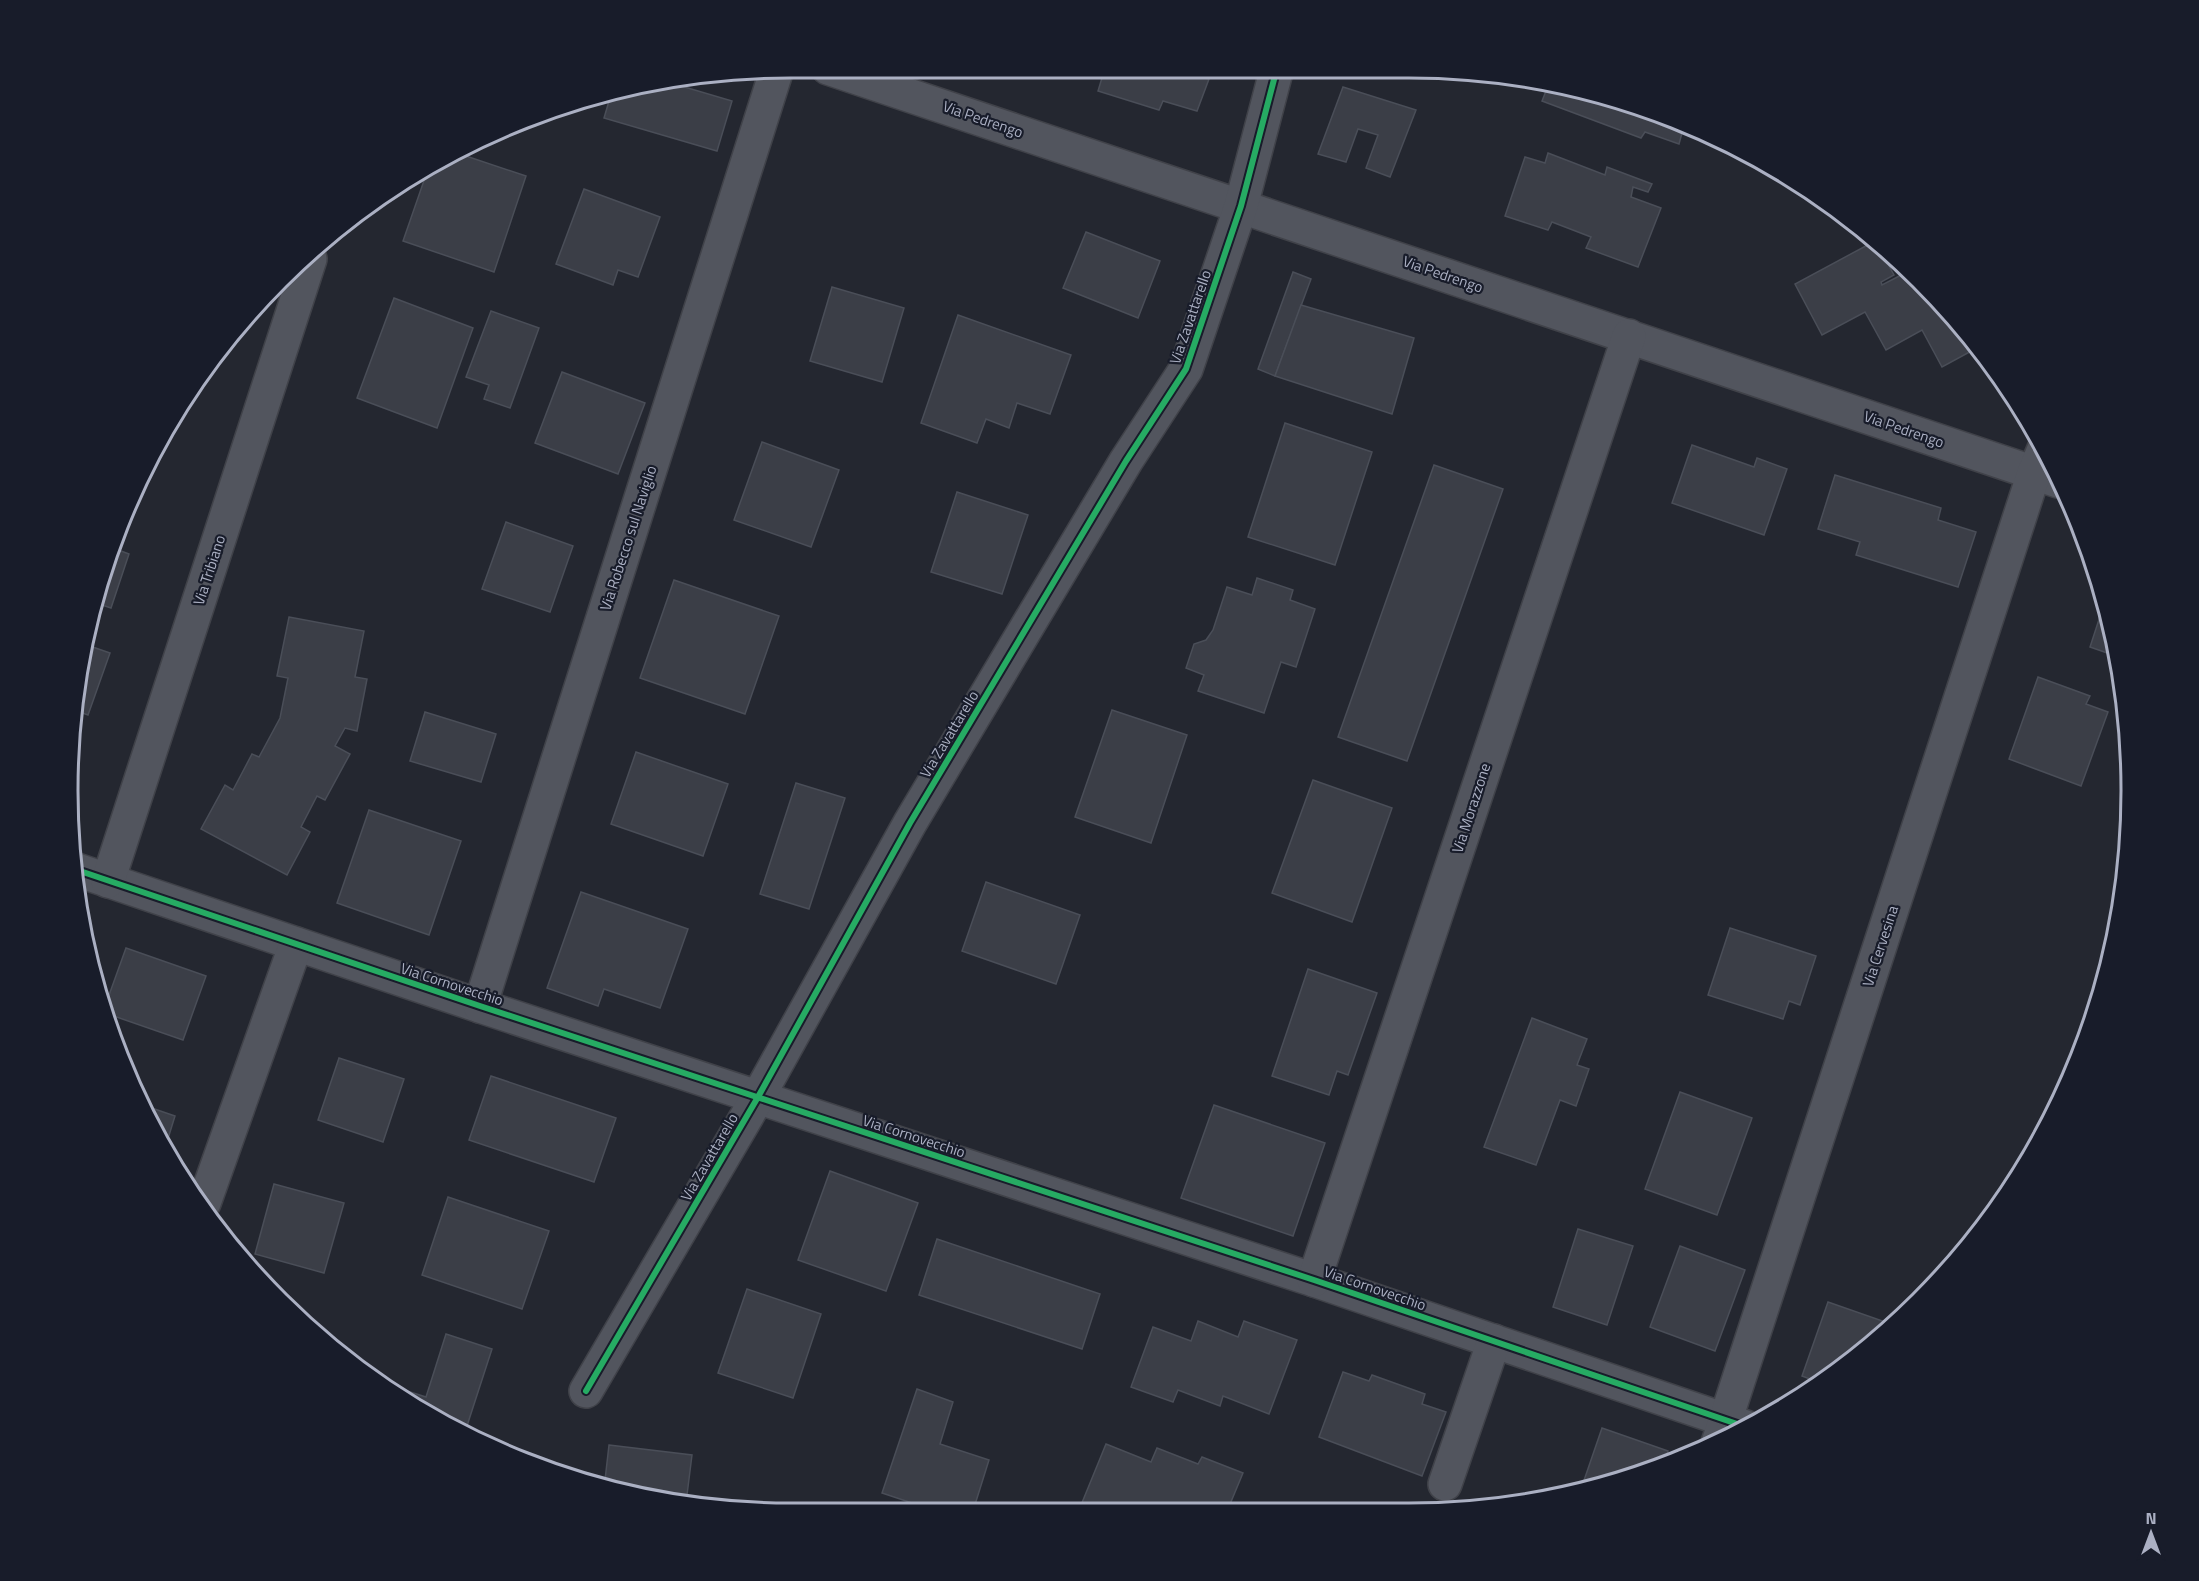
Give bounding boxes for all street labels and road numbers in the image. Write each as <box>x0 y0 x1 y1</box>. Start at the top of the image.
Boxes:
street label: Via Pedrengo <box>940 95 1026 143</box>
street label: Via Pedrengo <box>1400 250 1486 298</box>
street label: Via Zavattarello <box>1163 267 1217 367</box>
street label: Via Pedrengo <box>1861 405 1947 453</box>
street label: Via Robecco sul Naviglio <box>594 462 662 614</box>
street label: Via Tribiano <box>187 532 231 608</box>
street label: Via Zavattarello <box>914 686 984 782</box>
street label: Via Morazzone <box>1446 760 1496 856</box>
street label: Via Cervesina <box>1856 902 1904 990</box>
street label: Via Cornovecchio <box>398 957 506 1011</box>
street label: Via Zavattarello <box>674 1109 744 1205</box>
street label: Via Cornovecchio <box>860 1109 968 1163</box>
street label: Via Cornovecchio <box>1321 1260 1429 1316</box>

